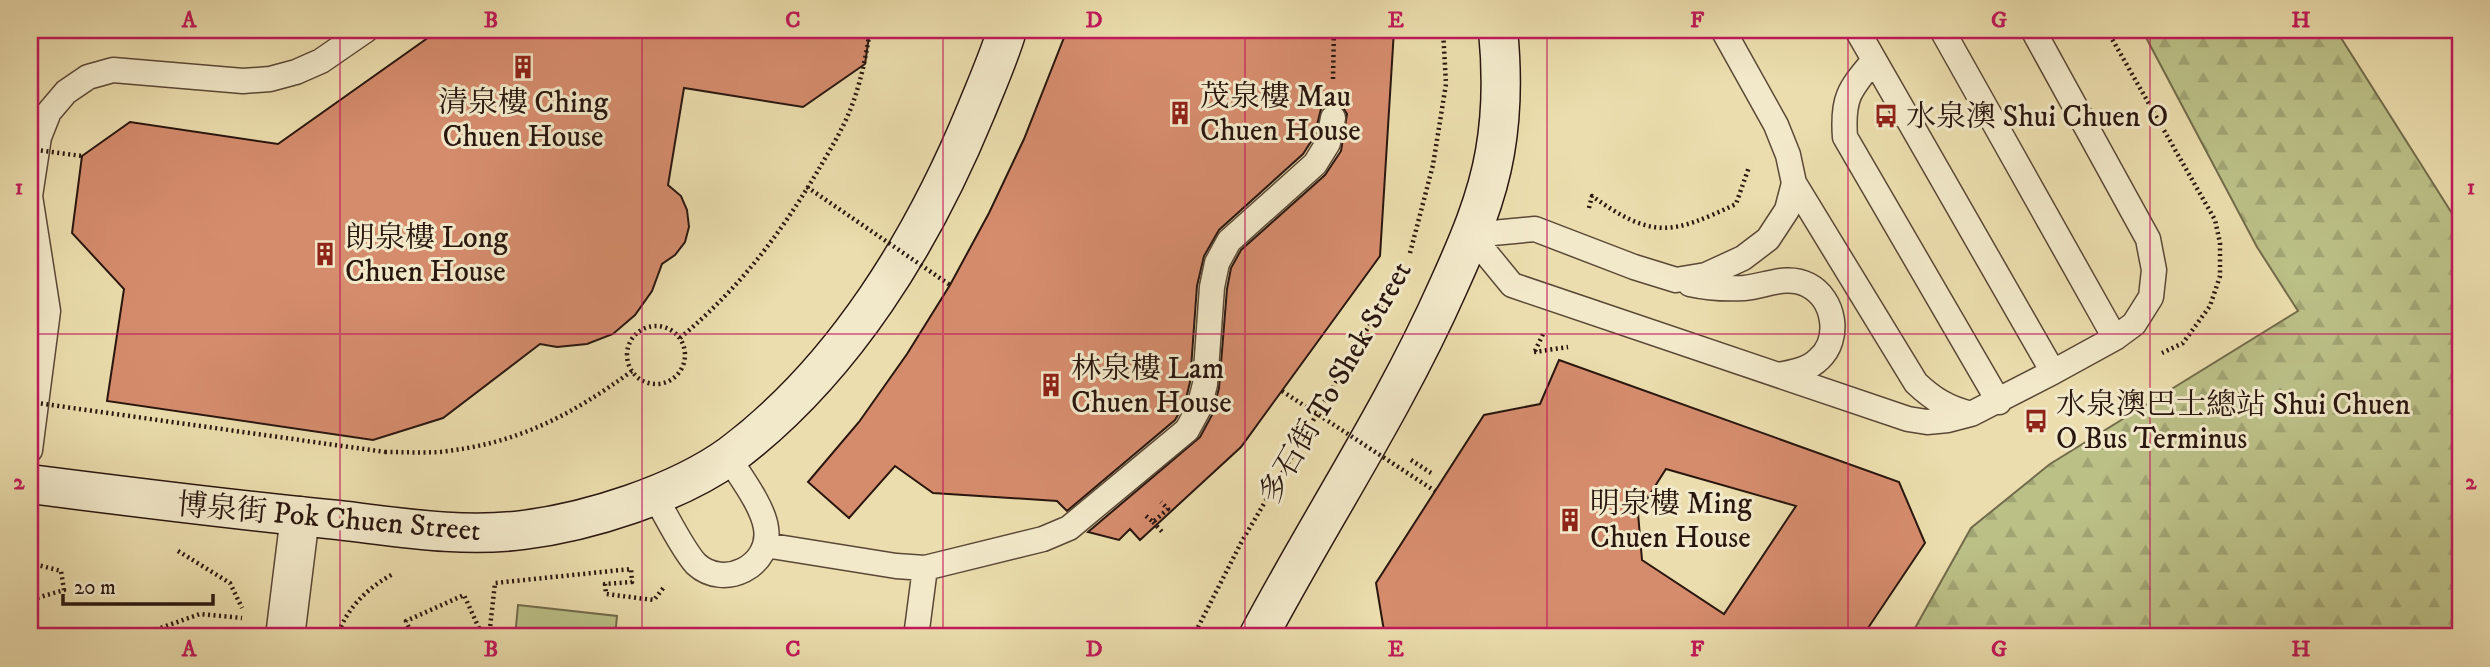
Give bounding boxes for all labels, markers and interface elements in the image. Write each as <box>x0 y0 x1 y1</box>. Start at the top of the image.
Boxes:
text: A <box>181 6 198 35</box>
text: B <box>484 6 498 35</box>
text: C <box>785 6 801 35</box>
text: D <box>1085 6 1103 35</box>
text: E <box>1388 6 1404 35</box>
text: F <box>1690 6 1705 35</box>
text: G <box>1991 6 2007 35</box>
text: H <box>2291 6 2311 35</box>
building icon: 清泉樓 Ching Chuen House <box>509 53 537 81</box>
place label: 茂泉樓 Mau Chuen House <box>1200 79 1361 150</box>
place label: 清泉樓 Ching Chuen House <box>438 85 608 156</box>
building icon: 茂泉樓 Mau Chuen House <box>1166 99 1194 127</box>
place label: 水泉澳 Shui Chuen O <box>1906 99 2168 136</box>
bus stop icon: 水泉澳 Shui Chuen O <box>1872 102 1900 130</box>
text: 1 <box>15 173 23 202</box>
text: 1 <box>2467 173 2475 202</box>
place label: 朗泉樓 Long Chuen House <box>345 220 508 291</box>
building icon: 朗泉樓 Long Chuen House <box>311 240 339 268</box>
street label: 多石街 To Shek Street <box>1252 255 1421 510</box>
place label: 林泉樓 Lam Chuen House <box>1071 351 1232 422</box>
building icon: 林泉樓 Lam Chuen House <box>1037 371 1065 399</box>
place label: 水泉澳巴士總站 Shui Chuen O Bus Terminus <box>2056 387 2411 458</box>
bus stop icon: 水泉澳巴士總站 Shui Chuen O Bus Terminus <box>2022 407 2050 435</box>
text: 2 <box>13 468 25 497</box>
text: 2 <box>2465 468 2477 497</box>
place label: 明泉樓 Ming Chuen House <box>1590 486 1752 557</box>
street label: 博泉街 Pok Chuen Street <box>176 487 482 550</box>
building icon: 明泉樓 Ming Chuen House <box>1556 506 1584 534</box>
scale bar <box>63 562 214 606</box>
text: 20 m <box>74 575 116 601</box>
text: A <box>181 635 198 664</box>
text: B <box>484 635 498 664</box>
text: C <box>785 635 801 664</box>
text: D <box>1085 635 1103 664</box>
text: E <box>1388 635 1404 664</box>
text: F <box>1690 635 1705 664</box>
text: G <box>1991 635 2007 664</box>
text: H <box>2291 635 2311 664</box>

